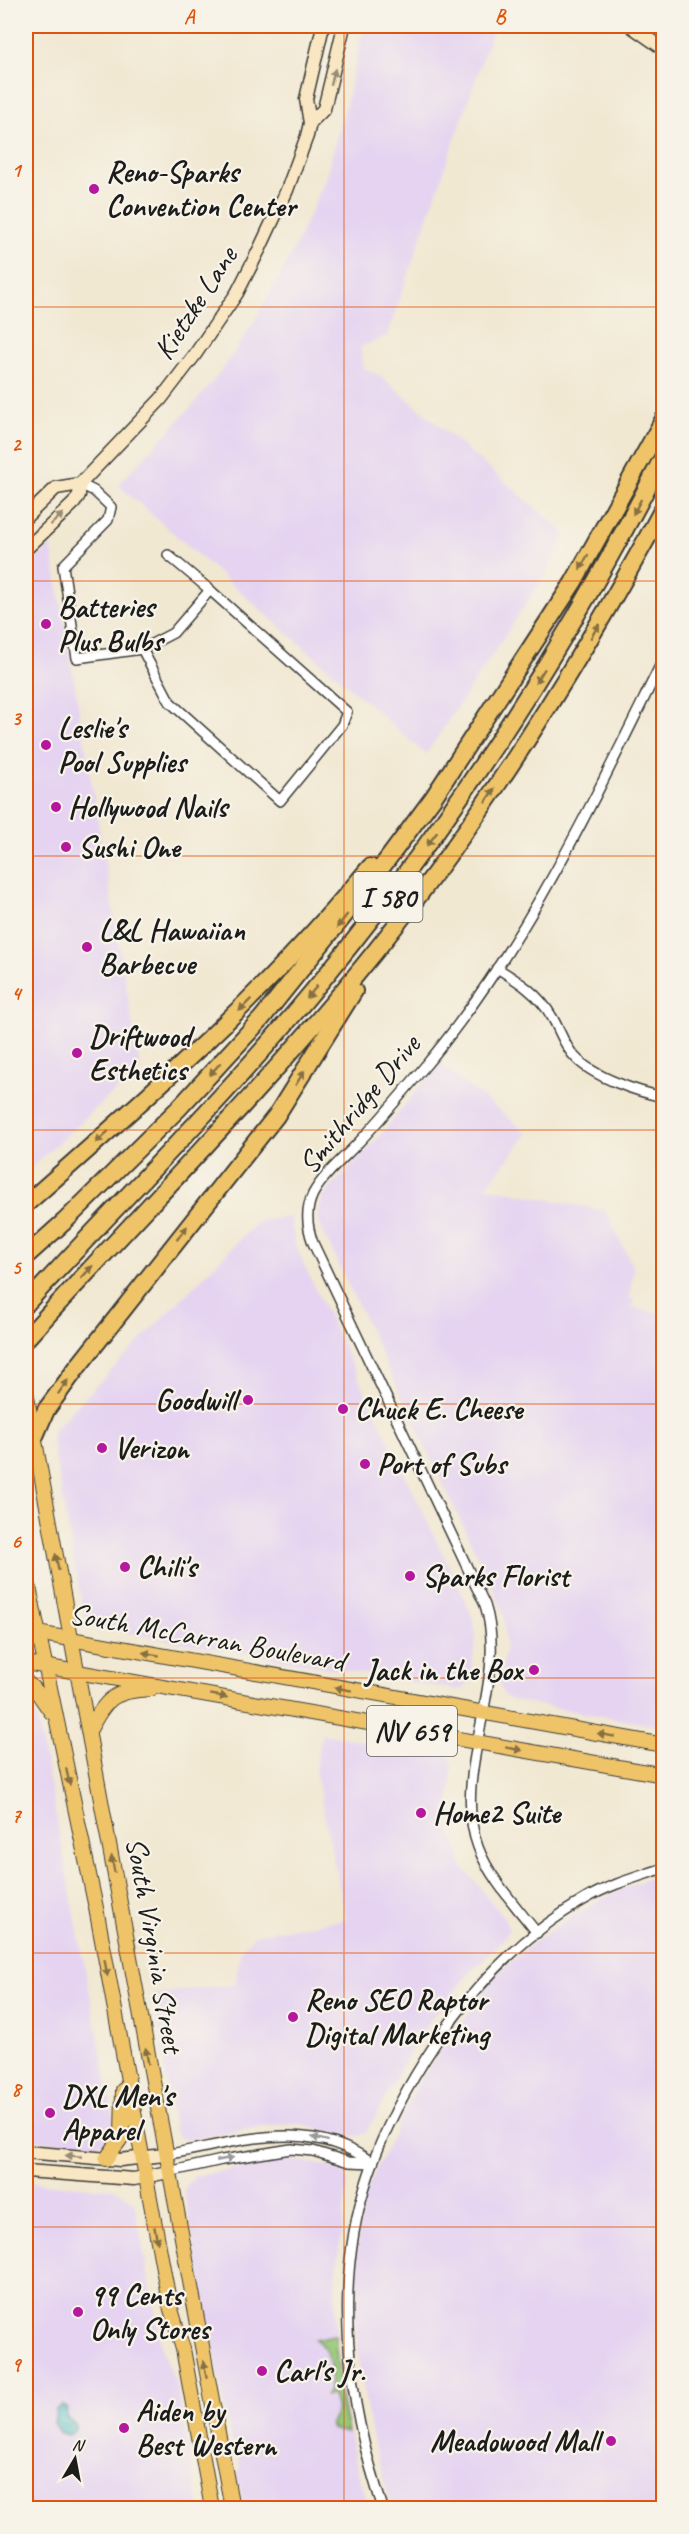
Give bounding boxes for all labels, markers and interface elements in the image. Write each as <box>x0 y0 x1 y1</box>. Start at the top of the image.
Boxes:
text: A <box>184 4 196 29</box>
text: B <box>495 4 507 29</box>
one-way arrow <box>328 68 338 86</box>
place label: Reno-Sparks Convention Center <box>106 153 298 225</box>
text: 1 <box>12 158 23 183</box>
marker: Reno-Sparks Convention Center <box>87 182 101 196</box>
street label: Kietzke Lane <box>144 237 247 367</box>
text: 2 <box>12 432 23 457</box>
one-way arrow <box>632 499 642 516</box>
one-way arrow <box>50 512 65 526</box>
one-way arrow <box>579 554 589 571</box>
place label: Batteries Plus Bulbs <box>58 588 166 660</box>
marker: Batteries Plus Bulbs <box>39 617 53 631</box>
one-way arrow <box>590 622 600 639</box>
one-way arrow <box>534 668 546 684</box>
text: 3 <box>12 706 23 731</box>
place label: Leslie's Pool Supplies <box>58 709 189 781</box>
marker: Leslie's Pool Supplies <box>39 738 53 752</box>
one-way arrow <box>484 787 495 803</box>
place label: Hollywood Nails <box>68 788 231 826</box>
marker: Hollywood Nails <box>49 800 63 814</box>
place label: Sushi One <box>78 828 182 866</box>
one-way arrow <box>426 830 438 846</box>
marker: Sushi One <box>59 840 73 854</box>
road number: I 580 <box>354 872 422 922</box>
place label: L&L Hawaiian Barbecue <box>99 911 246 983</box>
one-way arrow <box>335 913 348 929</box>
marker: L&L Hawaiian Barbecue <box>80 940 94 954</box>
text: 4 <box>12 981 24 1006</box>
one-way arrow <box>305 984 318 1000</box>
one-way arrow <box>238 997 252 1011</box>
place label: Driftwood Esthetics <box>89 1017 195 1089</box>
street label: Smithridge Drive <box>290 1025 430 1181</box>
marker: Driftwood Esthetics <box>70 1046 84 1060</box>
one-way arrow <box>209 1061 222 1076</box>
one-way arrow <box>294 1070 305 1086</box>
one-way arrow <box>94 1130 109 1144</box>
one-way arrow <box>176 1225 189 1241</box>
text: 5 <box>12 1255 23 1280</box>
one-way arrow <box>80 1266 94 1280</box>
one-way arrow <box>57 1380 69 1396</box>
place label: Goodwill <box>155 1381 242 1419</box>
place label: Chuck E. Cheese <box>355 1390 524 1428</box>
marker: Goodwill <box>241 1393 255 1407</box>
marker: Chuck E. Cheese <box>336 1402 350 1416</box>
place label: Verizon <box>114 1429 191 1467</box>
marker: Verizon <box>95 1441 109 1455</box>
place label: Port of Subs <box>377 1445 509 1483</box>
marker: Port of Subs <box>358 1457 372 1471</box>
text: 6 <box>11 1529 22 1554</box>
place label: Chili's <box>137 1548 200 1586</box>
one-way arrow <box>52 1552 61 1571</box>
place label: Sparks Florist <box>422 1557 572 1595</box>
marker: Chili's <box>118 1560 132 1574</box>
marker: Sparks Florist <box>403 1569 417 1583</box>
street label: South McCarran Boulevard <box>66 1594 352 1681</box>
one-way arrow <box>141 1649 160 1658</box>
place label: Jack in the Box <box>363 1651 525 1689</box>
marker: Jack in the Box <box>527 1663 541 1677</box>
one-way arrow <box>333 1684 352 1693</box>
one-way arrow <box>209 1692 228 1701</box>
road number: NV 659 <box>367 1706 457 1756</box>
one-way arrow <box>596 1730 615 1739</box>
one-way arrow <box>505 1745 524 1754</box>
one-way arrow <box>64 1767 73 1786</box>
place label: Home2 Suite <box>433 1794 562 1832</box>
text: 7 <box>12 1803 23 1828</box>
marker: Home2 Suite <box>414 1806 428 1820</box>
street label: South Virginia Street <box>117 1834 193 2059</box>
one-way arrow <box>108 1854 117 1873</box>
one-way arrow <box>102 1958 111 1977</box>
place label: Reno SEO Raptor Digital Marketing <box>305 1981 492 2053</box>
marker: Reno SEO Raptor Digital Marketing <box>286 2010 300 2024</box>
one-way arrow <box>142 2046 151 2065</box>
text: 8 <box>12 2077 24 2102</box>
place label: DXL Men's Apparel <box>62 2077 177 2149</box>
marker: DXL Men's Apparel <box>43 2106 57 2120</box>
one-way arrow <box>311 2133 329 2143</box>
one-way arrow <box>65 2151 84 2161</box>
one-way arrow <box>215 2154 234 2163</box>
one-way arrow <box>152 2226 161 2245</box>
place label: 99 Cents Only Stores <box>90 2276 213 2348</box>
marker: 99 Cents Only Stores <box>71 2305 85 2319</box>
text: 9 <box>12 2352 23 2377</box>
place label: Carl's Jr. <box>274 2352 366 2390</box>
one-way arrow <box>200 2359 209 2378</box>
marker: Carl's Jr. <box>255 2364 269 2378</box>
place label: Aiden by Best Western <box>136 2392 278 2464</box>
marker: Aiden by Best Western <box>117 2421 131 2435</box>
place label: Meadowood Mall <box>430 2422 605 2460</box>
north arrow <box>45 2429 105 2489</box>
marker: Meadowood Mall <box>604 2434 618 2448</box>
text: N <box>71 2435 87 2456</box>

